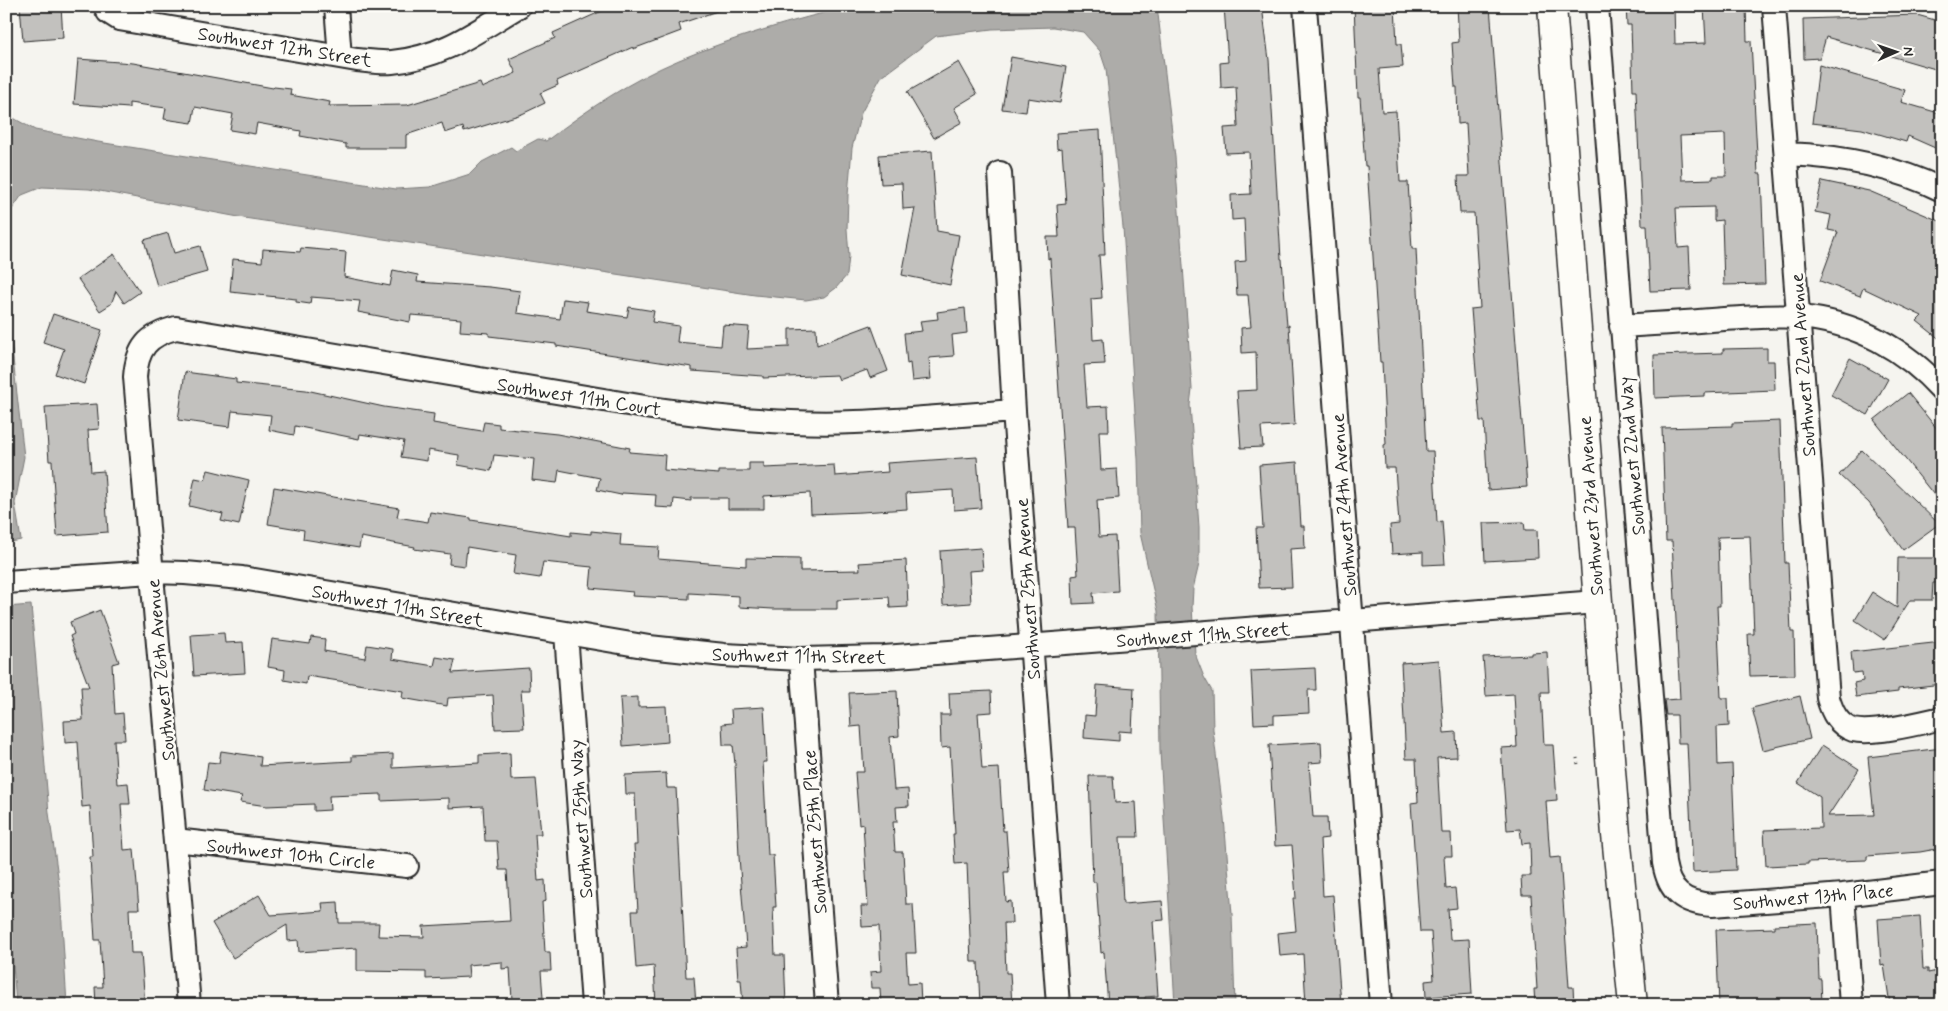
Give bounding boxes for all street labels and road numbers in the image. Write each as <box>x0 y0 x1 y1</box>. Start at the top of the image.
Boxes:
street label: Southwest 12th Street <box>196 21 374 74</box>
street label: Southwest 22nd Avenue <box>1785 272 1822 458</box>
street label: Southwest 11th Court <box>495 372 662 423</box>
street label: Southwest 22nd Way <box>1613 375 1653 536</box>
street label: Southwest 24th Avenue <box>1326 412 1363 597</box>
street label: Southwest 23rd Avenue <box>1573 415 1610 597</box>
street label: Southwest 25th Avenue <box>1010 497 1047 681</box>
street label: Southwest 26th Avenue <box>141 578 182 762</box>
street label: Southwest 11th Street <box>310 579 486 634</box>
street label: Southwest 11th Street <box>1115 617 1291 654</box>
street label: Southwest 11th Street <box>712 642 886 671</box>
street label: Southwest 25th Way <box>563 739 600 899</box>
street label: Southwest 25th Place <box>797 749 834 915</box>
street label: Southwest 10th Circle <box>205 833 376 876</box>
street label: Southwest 13th Place <box>1732 878 1895 917</box>

